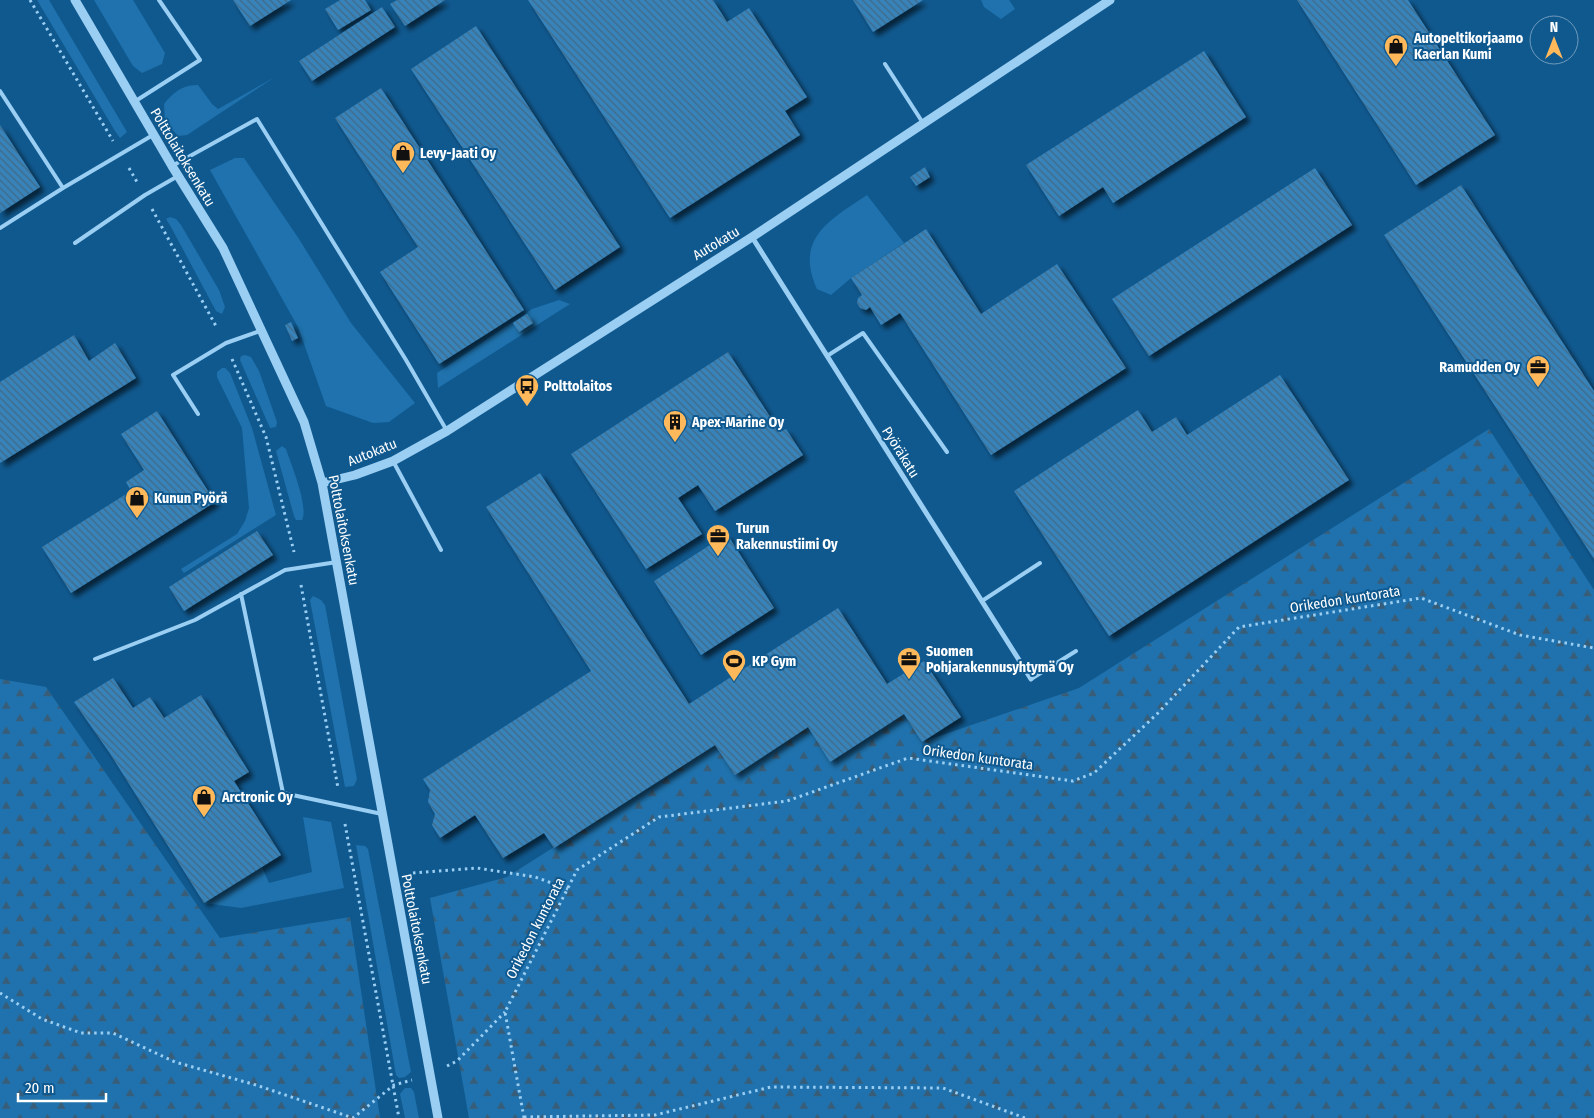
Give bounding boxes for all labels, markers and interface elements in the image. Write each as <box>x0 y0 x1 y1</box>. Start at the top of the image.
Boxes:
north arrow <box>1529 15 1579 65</box>
text: N <box>1550 19 1558 36</box>
place label: Autopeltikorjaamo Kaerlan Kumi <box>1413 30 1524 63</box>
shop icon: Autopeltikorjaamo Kaerlan Kumi <box>1383 33 1409 67</box>
street label: Polttolaitoksenkatu <box>146 105 219 210</box>
shop icon: Levy-Jaati Oy <box>390 140 416 174</box>
place label: Levy-Jaati Oy <box>420 145 497 162</box>
street label: Autokatu <box>690 223 743 264</box>
office icon: Ramudden Oy <box>1525 354 1551 388</box>
place label: Ramudden Oy <box>1439 359 1520 376</box>
bus stop icon: Polttolaitos <box>514 373 540 407</box>
place label: Polttolaitos <box>544 378 612 395</box>
building icon: Apex-Marine Oy <box>662 409 688 443</box>
place label: Apex-Marine Oy <box>691 414 784 431</box>
street label: Pyöräkatu <box>878 423 923 481</box>
street label: Autokatu <box>345 435 399 470</box>
street label: Polttolaitoksenkatu <box>324 474 363 587</box>
shop icon: Kunun Pyörä <box>124 485 150 519</box>
place label: Kunun Pyörä <box>154 490 227 507</box>
place label: Turun Rakennustiimi Oy <box>736 520 838 553</box>
office icon: Turun Rakennustiimi Oy <box>705 523 731 557</box>
street label: Orikedon kuntorata <box>1289 582 1402 617</box>
place label: Suomen Pohjarakennusyhtymä Oy <box>926 643 1074 676</box>
office icon: Suomen Pohjarakennusyhtymä Oy <box>896 646 922 680</box>
sports icon: KP Gym <box>721 648 747 682</box>
place label: KP Gym <box>752 653 797 670</box>
street label: Orikedon kuntorata <box>922 741 1034 774</box>
shop icon: Arctronic Oy <box>191 784 217 818</box>
place label: Arctronic Oy <box>221 789 293 806</box>
street label: Polttolaitoksenkatu <box>397 873 436 986</box>
street label: Orikedon kuntorata <box>503 875 568 982</box>
scale bar <box>18 1070 105 1102</box>
text: 20 m <box>25 1079 55 1097</box>

